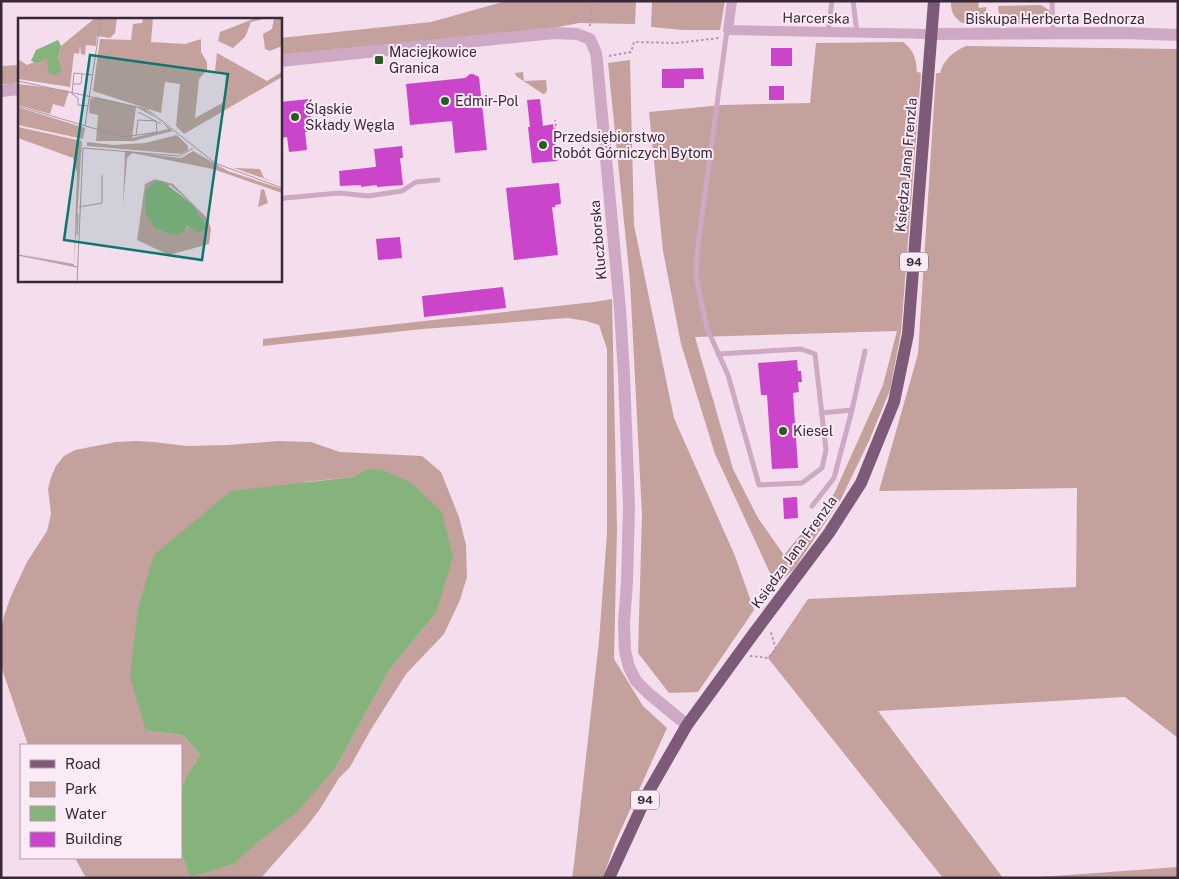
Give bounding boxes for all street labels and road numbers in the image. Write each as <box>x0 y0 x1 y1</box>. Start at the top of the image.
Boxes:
street label: Harcerska <box>782 9 850 27</box>
street label: Biskupa Herberta Bednorza <box>965 11 1145 27</box>
street label: Księdza Jana Frenzla <box>892 97 920 233</box>
street label: Kluczborska <box>587 199 609 281</box>
road number: 94 <box>900 252 928 272</box>
street label: Księdza Jana Frenzla <box>748 493 840 611</box>
road number: 94 <box>631 790 659 810</box>

